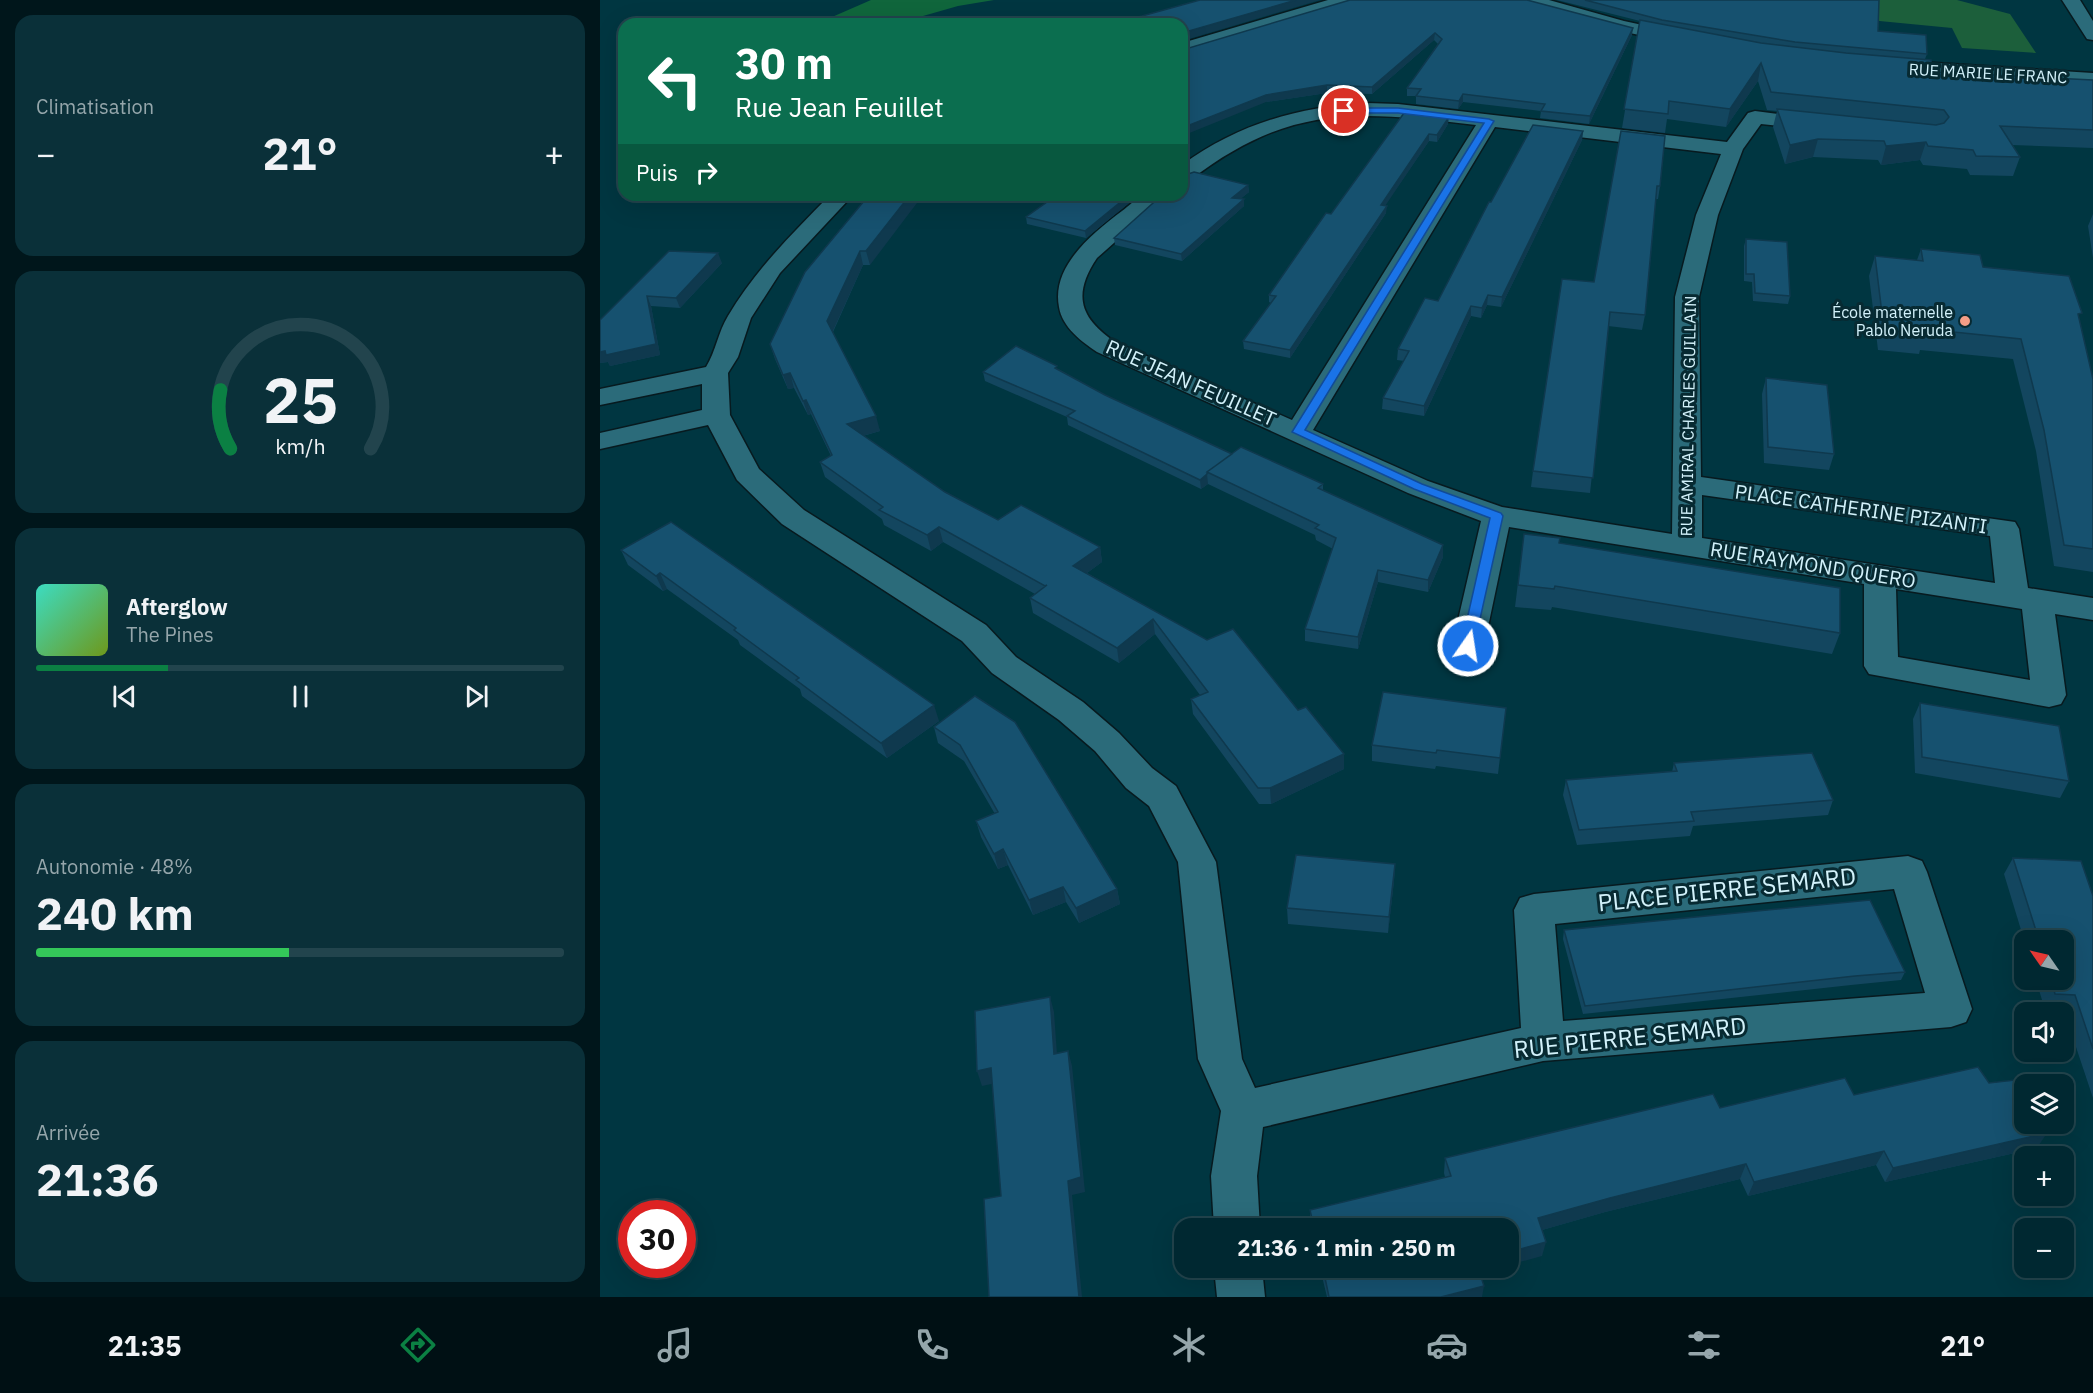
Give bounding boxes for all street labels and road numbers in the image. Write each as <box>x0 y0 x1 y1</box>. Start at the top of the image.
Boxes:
street label: RUE MARIE LE FRANC <box>1908 59 2068 87</box>
street label: RUE AMIRAL CHARLES GUILLAIN <box>1676 295 1700 537</box>
street label: RUE JEAN FEUILLET <box>1102 333 1281 432</box>
street label: PLACE CATHERINE PIZANTI <box>1733 477 1989 540</box>
street label: RUE RAYMOND QUERO <box>1708 535 1918 594</box>
street label: PLACE PIERRE SEMARD <box>1596 860 1858 918</box>
street label: RUE PIERRE SEMARD <box>1512 1009 1748 1065</box>

